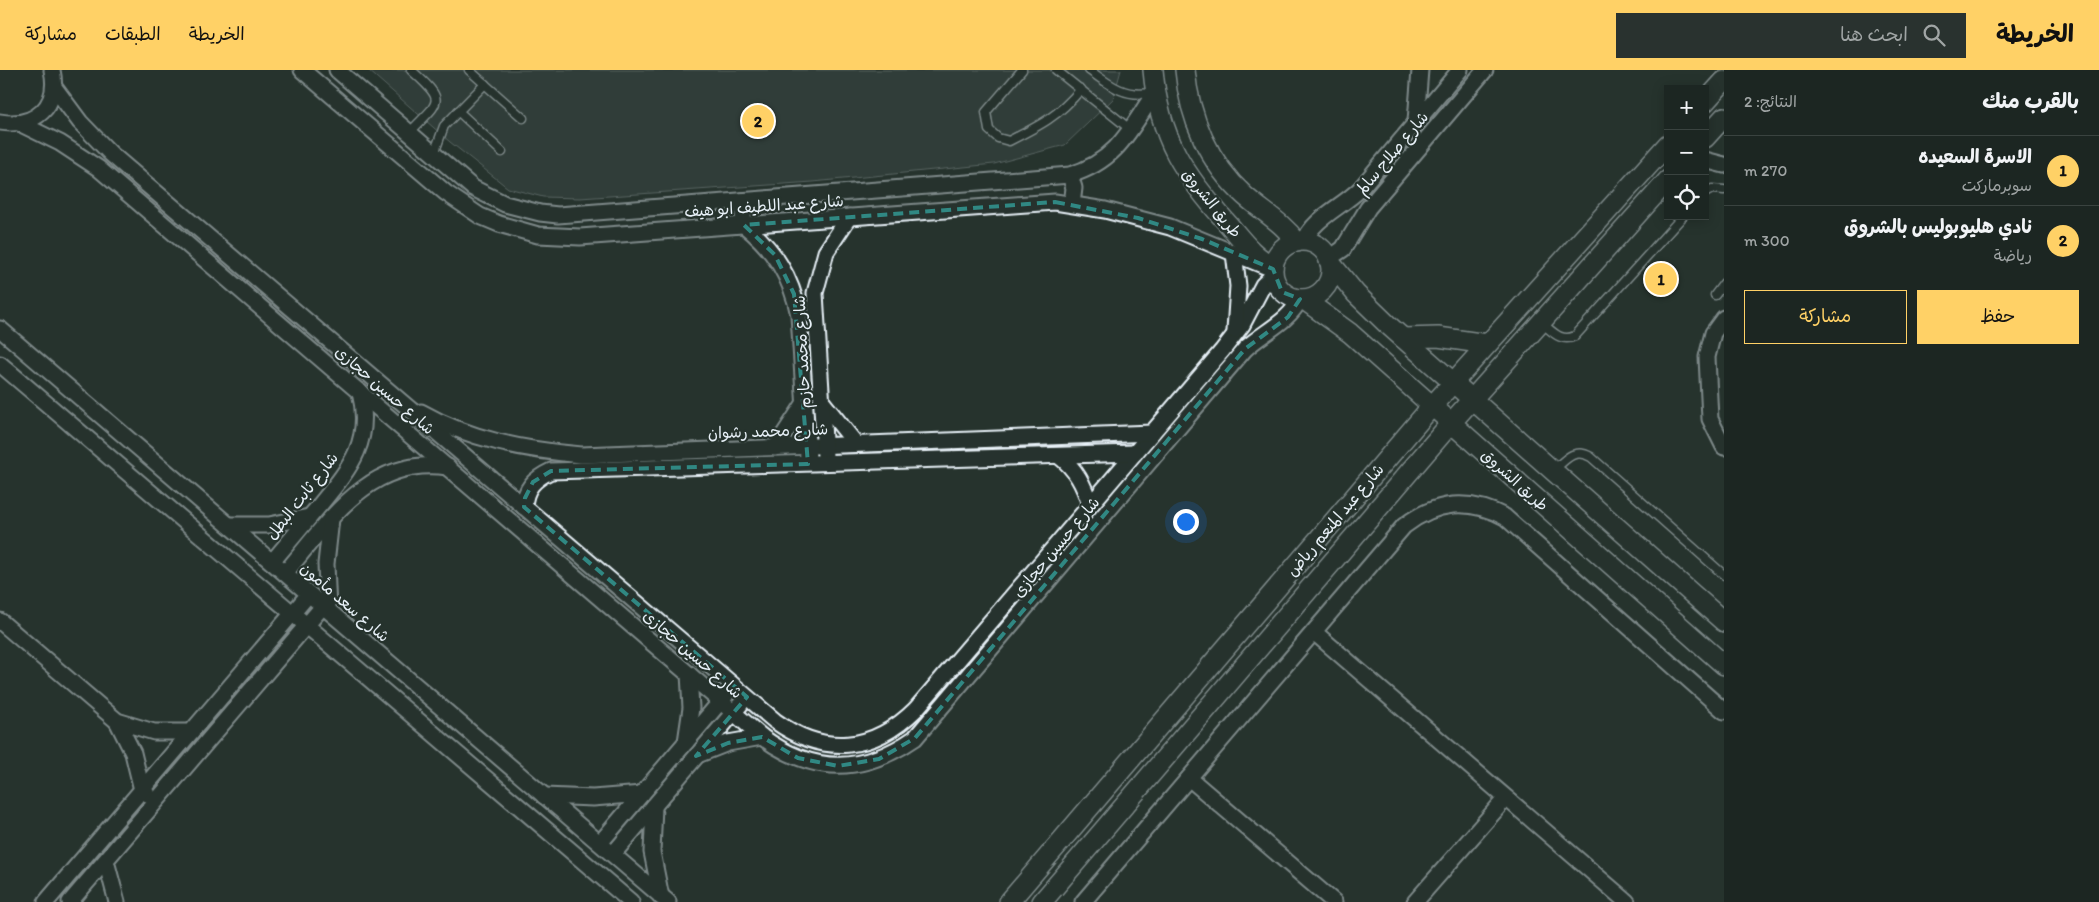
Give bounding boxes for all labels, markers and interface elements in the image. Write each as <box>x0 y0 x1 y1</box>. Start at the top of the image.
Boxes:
search box <box>1616 13 1966 58</box>
text: الخريطة <box>1996 19 2074 48</box>
icon: search <box>1920 21 1948 49</box>
text: مشاركة <box>25 23 77 45</box>
text: الطبقات <box>105 23 161 45</box>
text: الخريطة <box>189 23 245 45</box>
text: ابحث هنا <box>1840 23 1908 46</box>
map controls <box>1664 85 1709 220</box>
button: + <box>1664 85 1709 130</box>
text: بالقرب منك <box>1982 88 2079 113</box>
text: النتائج: 2 <box>1744 92 1797 111</box>
pin: 2 <box>742 102 774 140</box>
street label: شارع صلاح سالم <box>1352 108 1435 200</box>
button: − <box>1664 130 1709 175</box>
text: الاسرة السعيده <box>1918 145 2032 168</box>
text: 270 m <box>1744 161 1787 180</box>
text: 1 <box>2059 161 2067 180</box>
street label: طريق الشروق <box>1178 165 1246 241</box>
button: locate <box>1664 175 1709 220</box>
text: سوبرماركت <box>1962 176 2032 195</box>
street label: شارع عبد اللطيف ابو هيف <box>684 191 845 223</box>
text: نادي هليوبوليس بالشروق <box>1844 215 2032 238</box>
text: 300 m <box>1744 231 1790 250</box>
text: 2 <box>2059 231 2067 250</box>
text: رياضة <box>1994 246 2032 265</box>
pin: 1 <box>1645 260 1677 298</box>
button: مشاركة <box>1744 290 1907 344</box>
button: حفظ <box>1917 290 2079 344</box>
street label: شارع محمد حازم <box>790 295 817 409</box>
street label: شارع حسين حجازى <box>330 342 439 440</box>
street label: شارع محمد رشوان <box>708 419 829 445</box>
street label: طريق الشروق <box>1478 445 1552 515</box>
street label: شارع ثابت البطل <box>262 448 344 545</box>
street label: شارع عبد المنعم رياض <box>1282 460 1390 582</box>
street label: شارع حسين حجازى <box>1008 493 1105 602</box>
your location <box>1173 509 1199 535</box>
street label: شارع سعد مأمون <box>295 558 393 647</box>
street label: شارع حسين حجازى <box>638 606 747 704</box>

